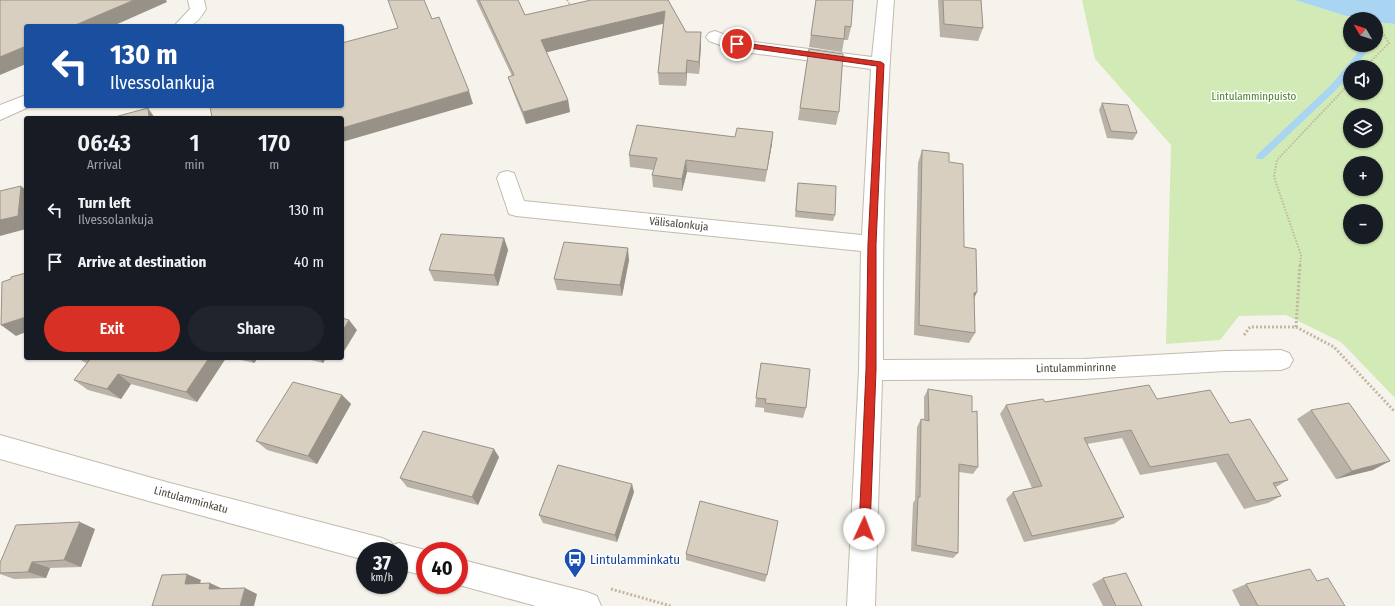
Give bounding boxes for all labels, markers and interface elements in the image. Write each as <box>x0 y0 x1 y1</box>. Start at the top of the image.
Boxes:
north arrow <box>1343 12 1383 52</box>
map controls <box>1343 12 1383 244</box>
pin <box>720 27 754 61</box>
icon: arrive <box>726 33 748 55</box>
text: 130 m <box>110 38 178 71</box>
icon: left <box>44 40 96 92</box>
button: sound <box>1343 60 1383 100</box>
text: Ilvessolankuja <box>110 72 215 94</box>
park label: Lintulamminpuisto <box>1212 90 1297 103</box>
button: layers <box>1343 108 1383 148</box>
text: 06:43 <box>77 129 131 157</box>
text: 1 <box>189 129 199 157</box>
text: 170 <box>258 129 291 157</box>
button: + <box>1343 156 1383 196</box>
text: Arrival <box>87 157 121 172</box>
text: min <box>184 157 205 172</box>
text: m <box>269 157 279 172</box>
text: Turn left <box>78 194 131 212</box>
icon: left <box>44 199 66 221</box>
text: 130 m <box>289 201 324 219</box>
button: − <box>1343 204 1383 244</box>
text: Ilvessolankuja <box>78 212 154 227</box>
street label: Välisalonkuja <box>649 214 709 234</box>
icon: arrive <box>44 251 66 273</box>
text: Arrive at destination <box>78 253 206 271</box>
text: 40 m <box>294 253 324 271</box>
button: Exit <box>44 306 180 352</box>
button: Share <box>188 306 324 352</box>
street label: Lintulamminrinne <box>1036 361 1116 375</box>
street label: Lintulamminkatu <box>153 484 229 516</box>
position arrow <box>843 508 885 550</box>
speed limit sign: 40 <box>416 542 468 594</box>
bus stop icon: Lintulamminkatu <box>562 546 588 579</box>
text: 37 <box>373 551 391 575</box>
place label: Lintulamminkatu <box>590 552 680 567</box>
text: km/h <box>371 572 393 584</box>

